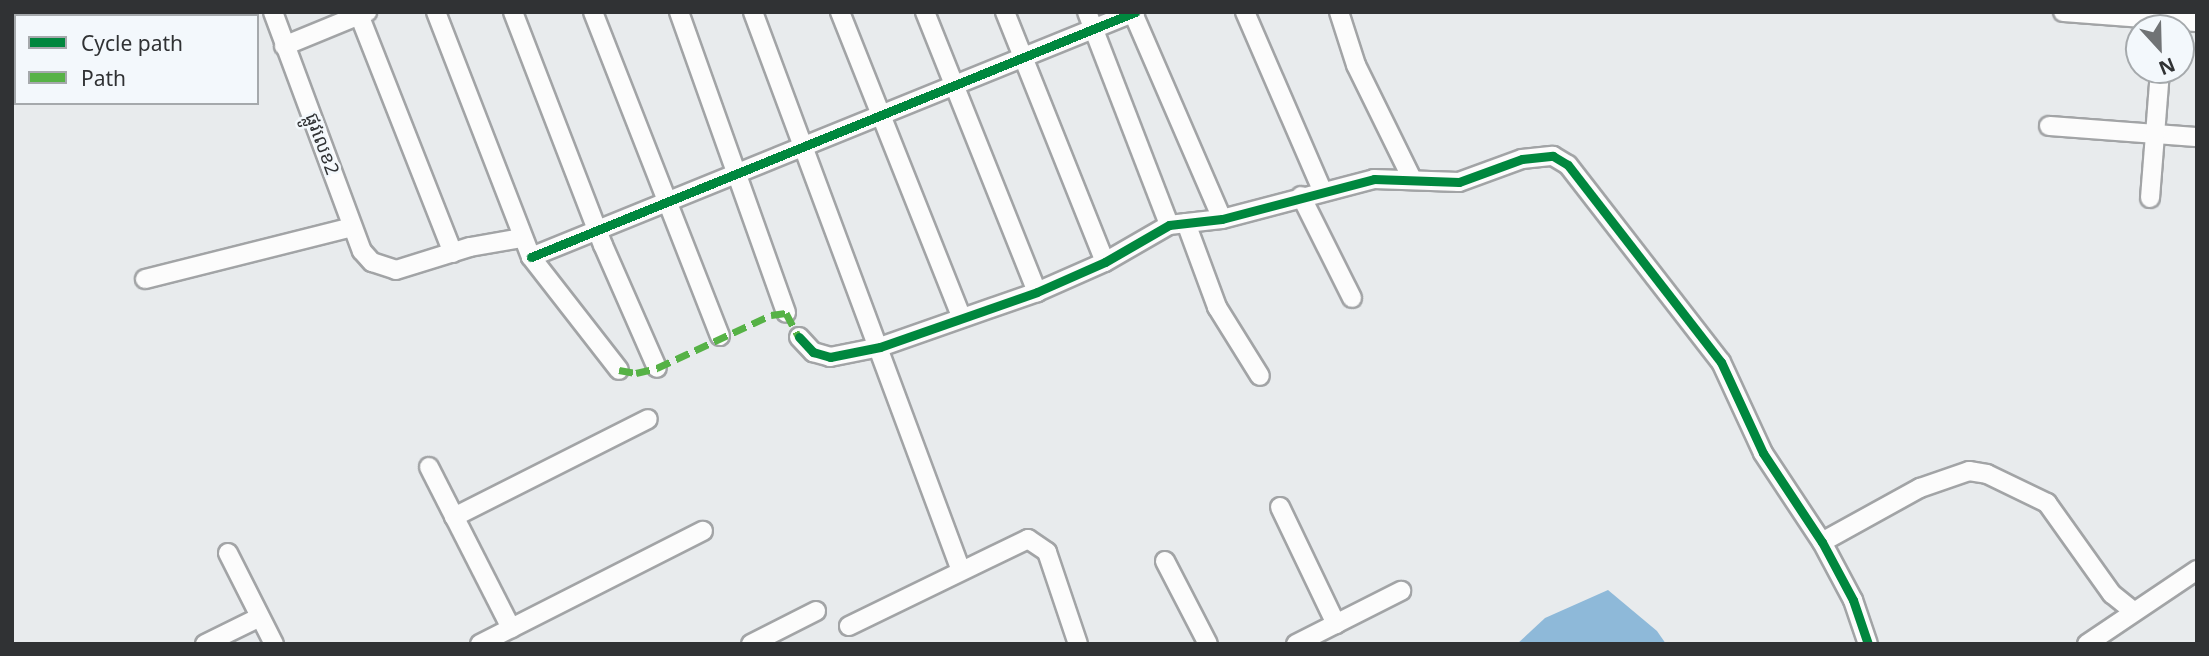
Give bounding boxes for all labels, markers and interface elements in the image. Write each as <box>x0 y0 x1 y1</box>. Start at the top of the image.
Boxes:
legend <box>14 14 259 105</box>
north arrow <box>2125 14 2195 84</box>
text: Cycle path <box>81 29 183 57</box>
text: N <box>2155 52 2179 82</box>
text: Path <box>81 64 126 92</box>
street label: ផ្លូវលេខ2 <box>300 110 344 178</box>

